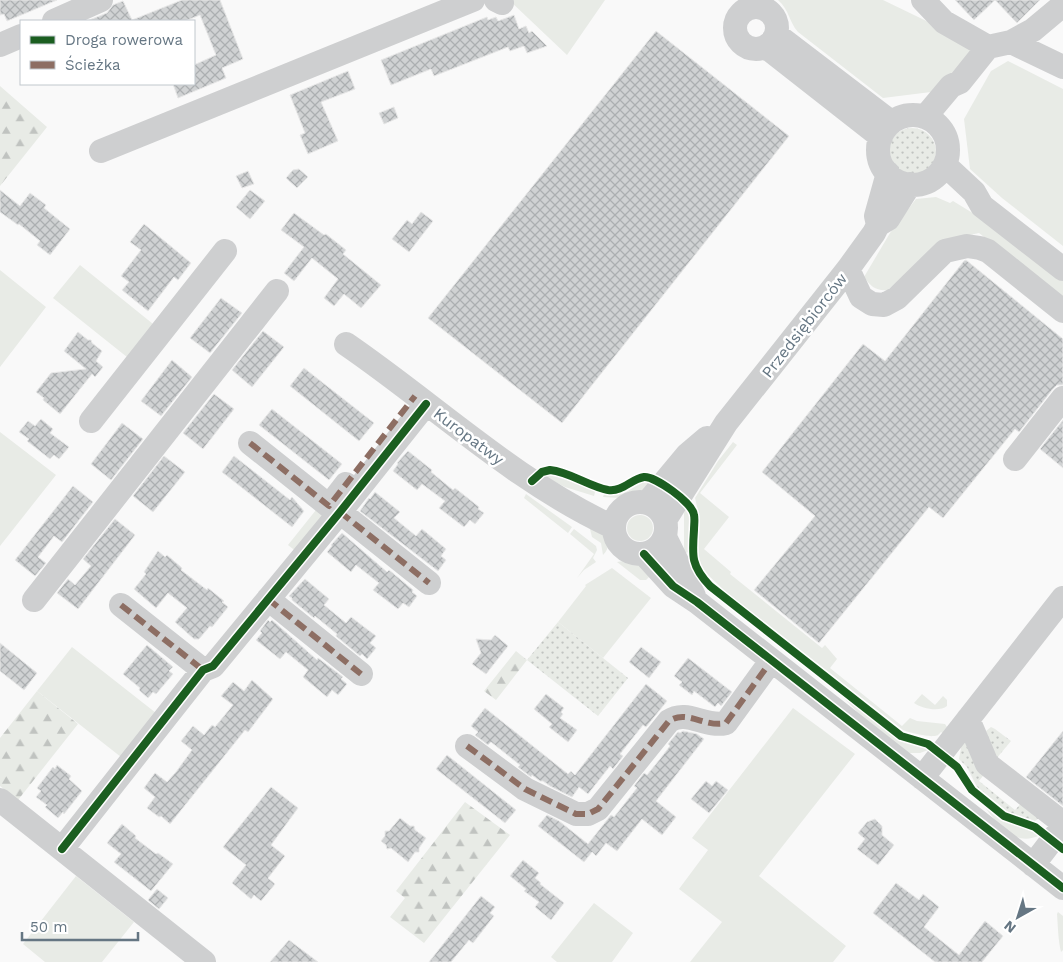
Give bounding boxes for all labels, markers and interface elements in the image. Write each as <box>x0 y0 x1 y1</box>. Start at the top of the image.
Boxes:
legend <box>20 20 195 85</box>
text: Droga rowerowa <box>65 31 183 49</box>
text: Ścieżka <box>65 55 121 74</box>
street label: Przedsiębiorców <box>758 269 851 381</box>
street label: Kuropatwy <box>430 404 508 469</box>
north arrow <box>993 892 1043 942</box>
scale bar <box>22 910 139 942</box>
text: 50 m <box>30 918 67 936</box>
text: N <box>1001 918 1019 937</box>

